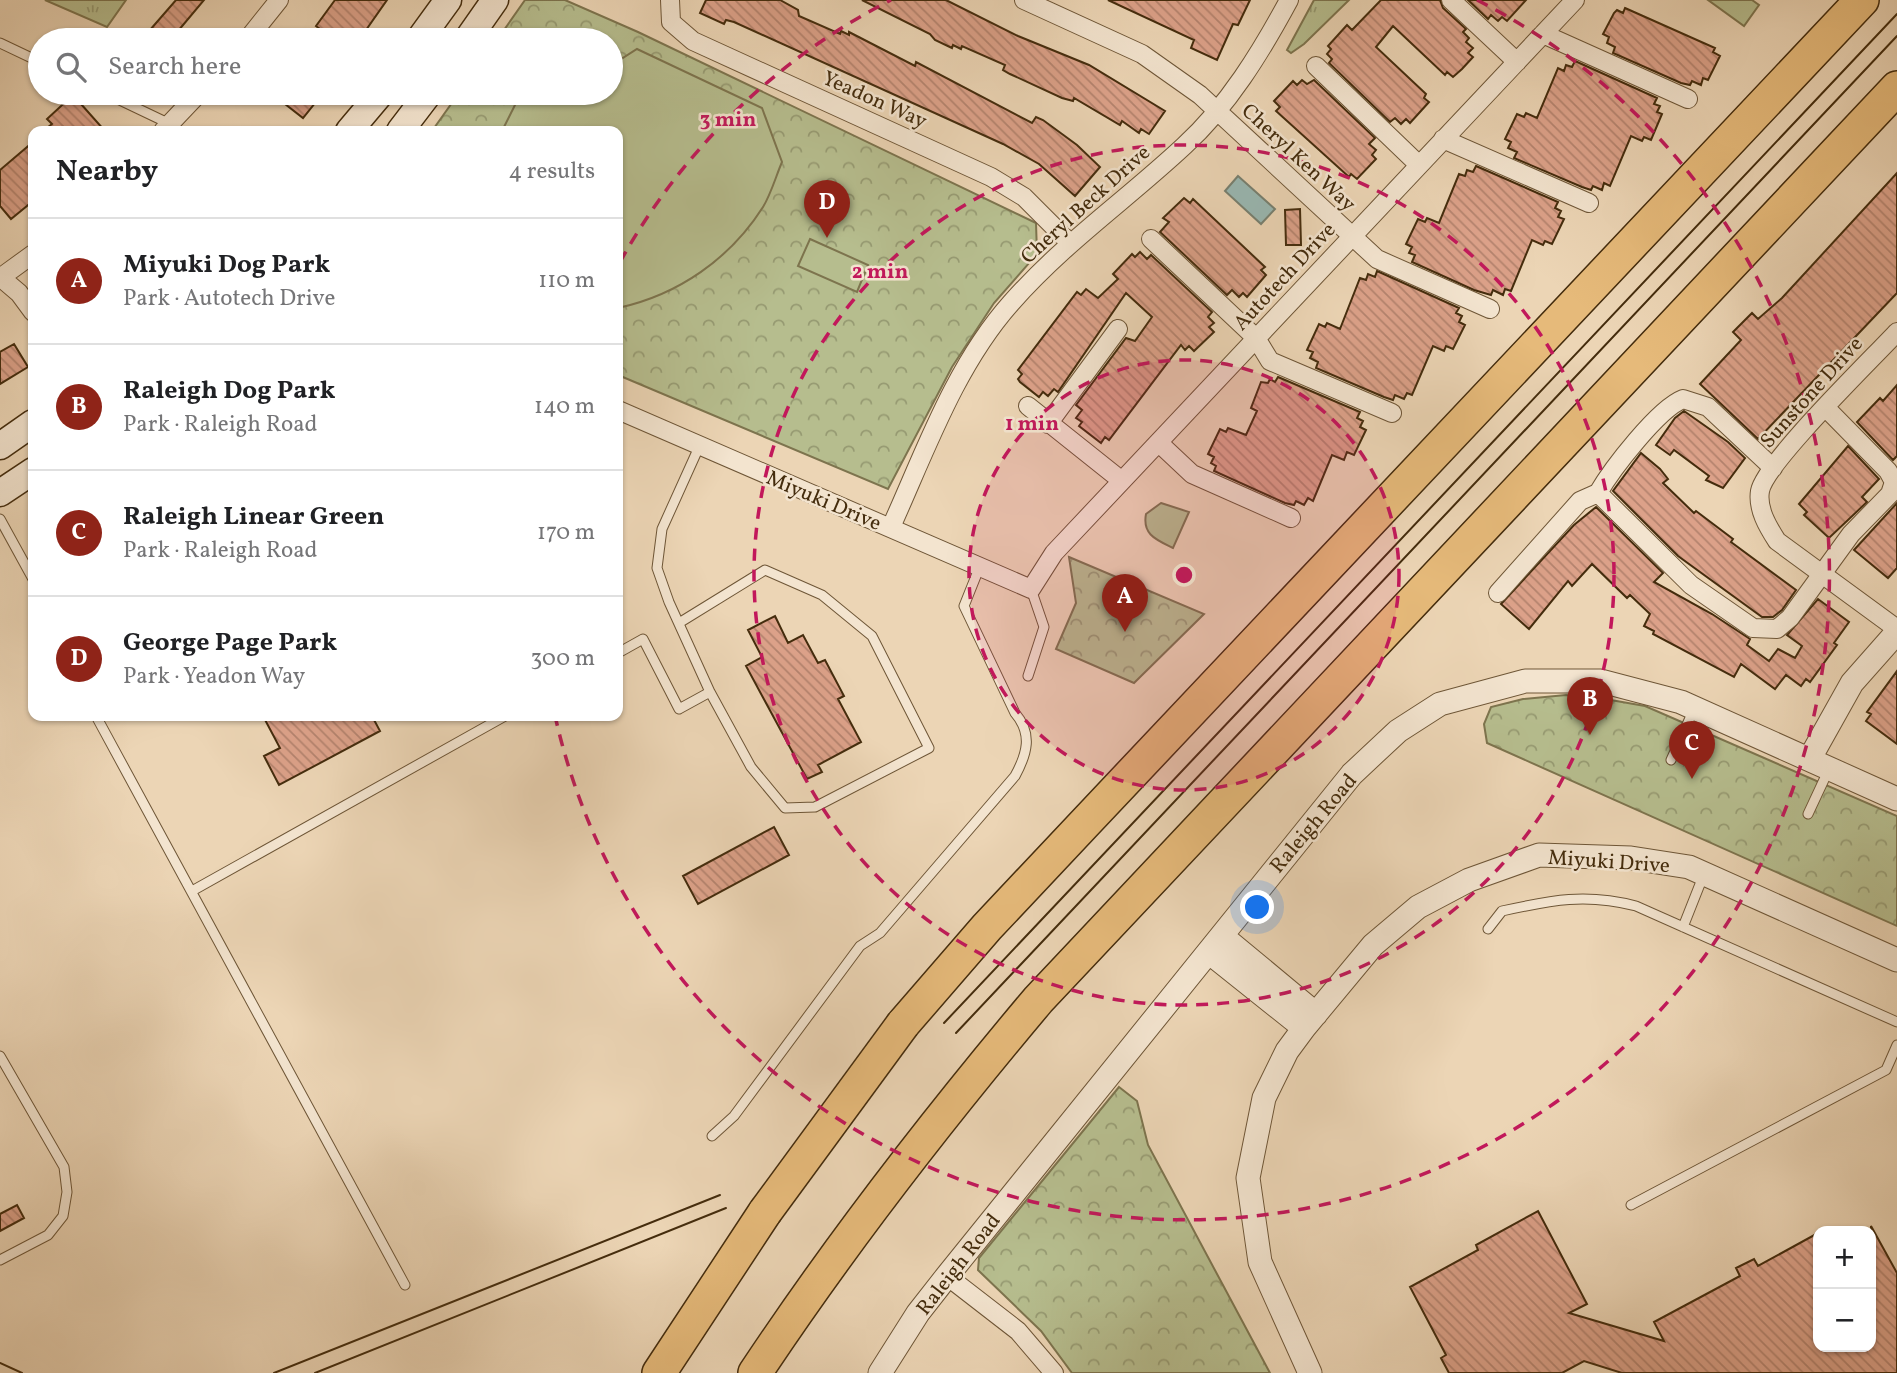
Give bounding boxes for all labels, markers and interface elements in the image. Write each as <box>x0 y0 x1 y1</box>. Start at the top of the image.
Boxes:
search box <box>28 28 623 105</box>
icon: search <box>52 48 90 86</box>
text: Search here <box>108 49 241 85</box>
street label: Yeadon Way <box>817 64 932 137</box>
street label: Cheryl Ken Way <box>1234 97 1362 219</box>
text: 3 min <box>700 106 756 135</box>
street label: Cheryl Beck Drive <box>1015 139 1157 271</box>
text: Nearby <box>56 151 158 193</box>
text: 4 results <box>509 156 595 188</box>
pin: D <box>804 180 850 238</box>
street label: Autotech Drive <box>1227 216 1343 338</box>
text: Miyuki Dog Park <box>123 247 330 283</box>
text: 2 min <box>852 258 908 287</box>
text: A <box>71 265 87 297</box>
text: 110 m <box>538 265 595 297</box>
text: Park · Autotech Drive <box>123 283 335 315</box>
street label: Sunstone Drive <box>1754 331 1870 455</box>
text: Raleigh Dog Park <box>123 373 336 409</box>
text: B <box>71 391 87 423</box>
text: 140 m <box>534 391 595 423</box>
text: Park · Raleigh Road <box>123 409 318 441</box>
text: 1 min <box>1005 410 1059 439</box>
street label: Miyuki Drive <box>761 464 885 539</box>
text: Raleigh Linear Green <box>123 499 384 535</box>
text: C <box>72 517 86 549</box>
text: 170 m <box>537 517 595 549</box>
text: Park · Raleigh Road <box>123 535 318 567</box>
centre of rings <box>1172 563 1196 587</box>
pin: A <box>1102 574 1148 632</box>
text: George Page Park <box>123 625 337 661</box>
text: D <box>71 643 87 675</box>
text: 300 m <box>531 643 595 675</box>
text: Park · Yeadon Way <box>123 661 305 693</box>
pin: B <box>1567 677 1613 735</box>
pin: C <box>1669 721 1715 779</box>
street label: Raleigh Road <box>1264 768 1365 880</box>
street label: Miyuki Drive <box>1547 844 1671 881</box>
your location <box>1240 890 1274 924</box>
street label: Raleigh Road <box>910 1208 1008 1322</box>
map controls <box>1813 1226 1876 1352</box>
button: + <box>1813 1226 1876 1289</box>
button: − <box>1813 1289 1876 1352</box>

